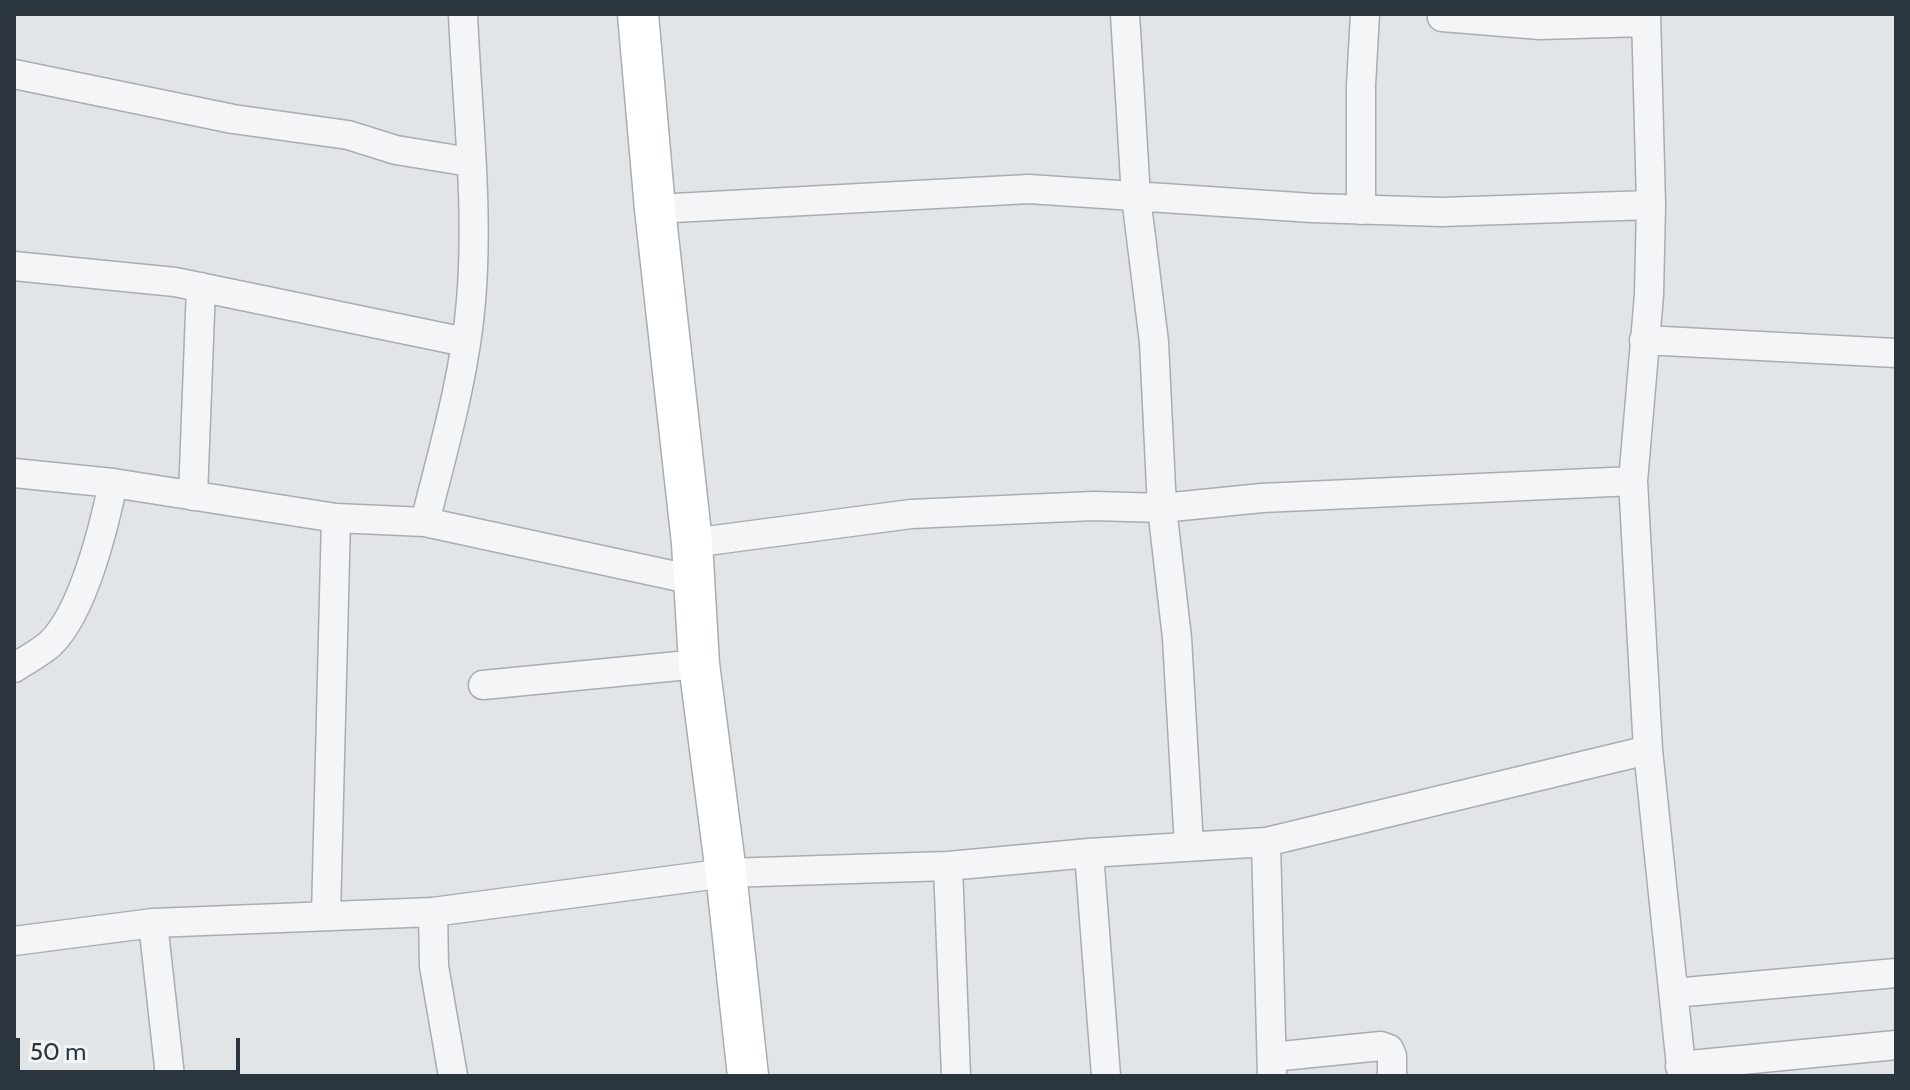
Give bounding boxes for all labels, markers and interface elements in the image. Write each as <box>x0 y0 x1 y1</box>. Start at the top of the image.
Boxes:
scale bar <box>20 1022 244 1072</box>
text: 50 m <box>30 1037 86 1066</box>

